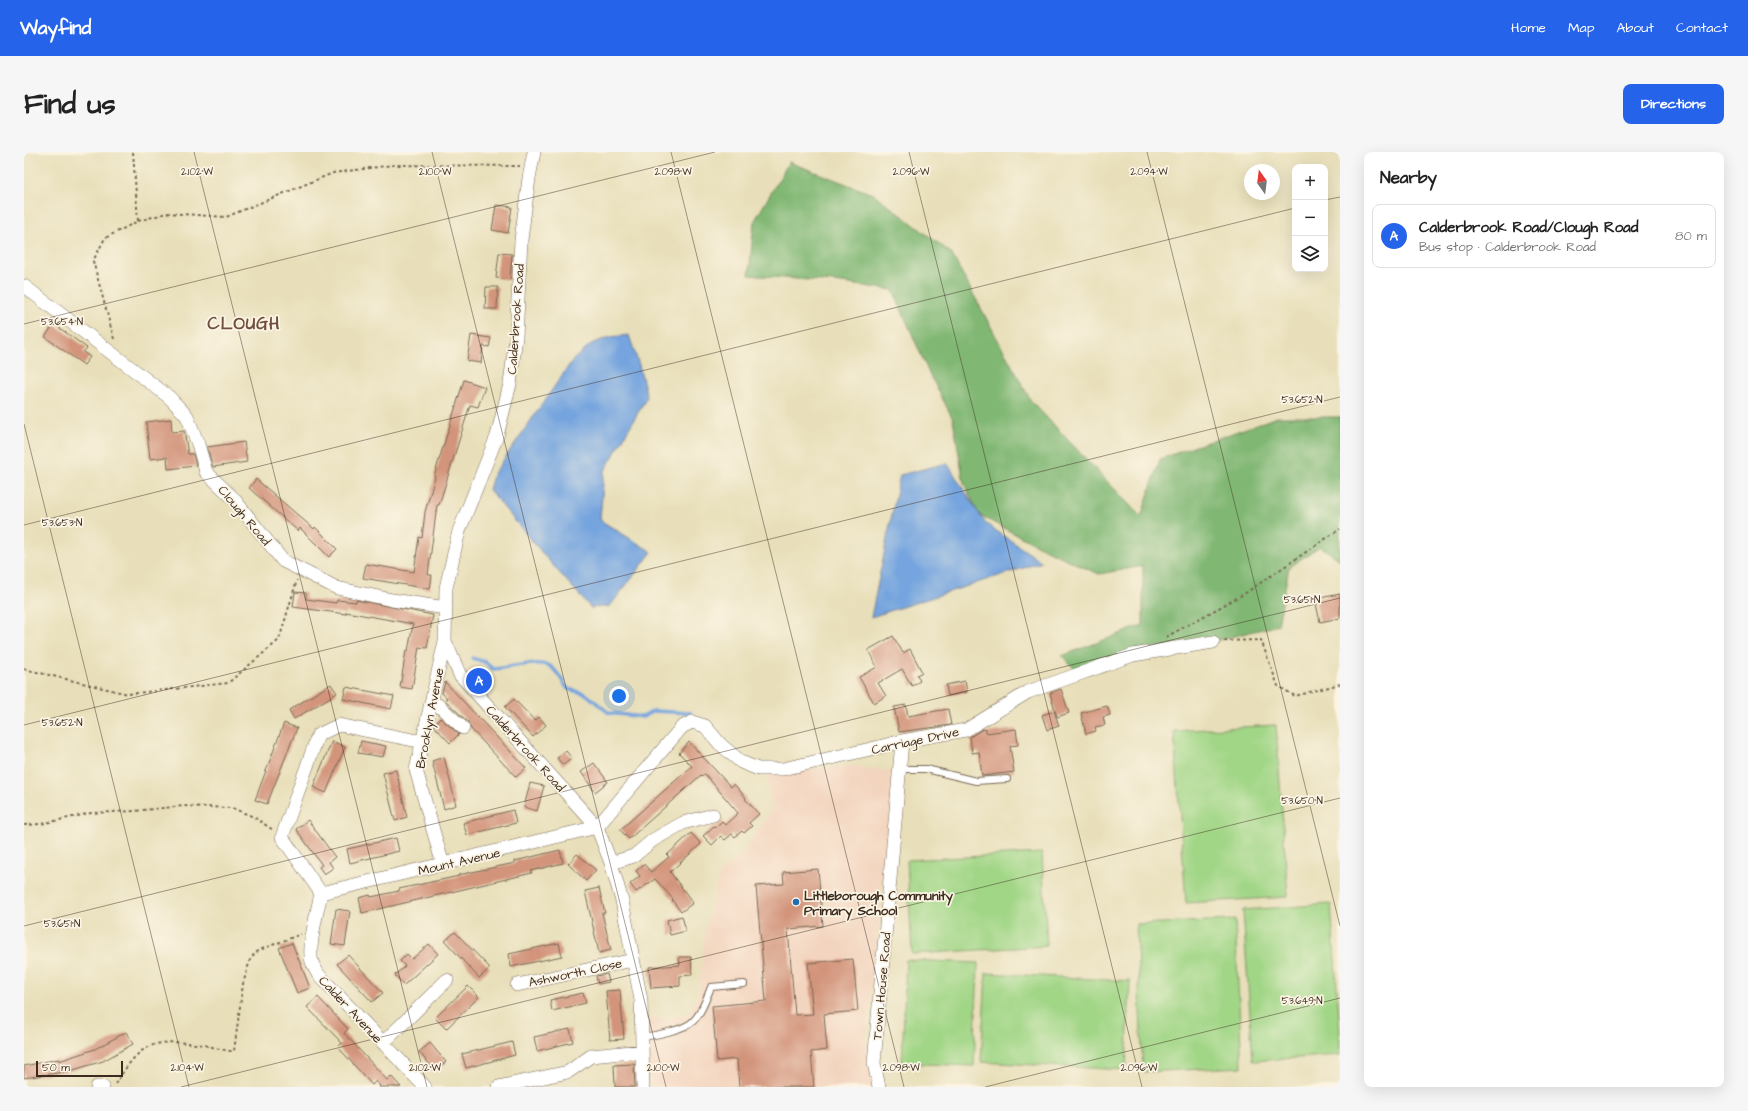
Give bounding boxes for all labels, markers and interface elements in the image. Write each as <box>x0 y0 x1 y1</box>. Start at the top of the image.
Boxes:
text: Wayfind <box>20 15 91 42</box>
text: Home <box>1511 18 1546 38</box>
text: Map <box>1568 18 1594 38</box>
text: About <box>1616 18 1654 38</box>
text: Contact <box>1676 18 1728 38</box>
button: Directions <box>1623 84 1724 124</box>
text: Find us <box>24 85 115 124</box>
north arrow <box>1244 164 1280 200</box>
map controls <box>1292 164 1328 272</box>
button: + <box>1292 164 1328 200</box>
text: 2.102°W <box>181 165 214 179</box>
text: 2.100°W <box>419 165 452 179</box>
text: 2.098°W <box>654 165 692 179</box>
text: 2.096°W <box>892 165 930 179</box>
text: 2.094°W <box>1130 165 1168 179</box>
text: Nearby <box>1380 166 1437 190</box>
button: − <box>1292 200 1328 236</box>
text: Calderbrook Road/Clough Road <box>1419 217 1638 238</box>
text: A <box>1390 227 1398 245</box>
text: 80 m <box>1675 227 1707 245</box>
button: layers <box>1292 236 1328 272</box>
text: Bus stop · Calderbrook Road <box>1419 238 1596 256</box>
street label: Calderbrook Road <box>503 263 529 375</box>
district label: CLOUGH <box>208 312 280 336</box>
text: 53.654°N <box>41 315 83 329</box>
text: 53.652°N <box>1281 393 1323 407</box>
street label: Clough Road <box>213 482 275 550</box>
text: 53.653°N <box>42 516 82 530</box>
text: 53.651°N <box>1284 593 1320 607</box>
street label: Brooklyn Avenue <box>411 666 450 770</box>
pin: A <box>466 666 492 696</box>
your location <box>609 686 629 706</box>
street label: Calderbrook Road <box>481 701 569 796</box>
text: 53.652°N <box>41 716 83 730</box>
street label: Carriage Drive <box>870 723 961 760</box>
text: 53.650°N <box>1281 794 1323 808</box>
street label: Mount Avenue <box>416 844 502 880</box>
place label: Littleborough Community Primary School <box>804 887 954 921</box>
marker: Littleborough Community Primary School <box>791 897 801 907</box>
text: 53.651°N <box>44 917 80 931</box>
street label: Town House Road <box>868 931 896 1041</box>
street label: Ashworth Close <box>527 954 624 992</box>
street label: Calder Avenue <box>314 972 386 1047</box>
text: 53.649°N <box>1282 994 1322 1008</box>
scale bar <box>36 1059 123 1078</box>
text: 50 m <box>42 1060 70 1075</box>
text: 2.104°W <box>170 1061 204 1075</box>
text: 2.102°W <box>409 1061 442 1075</box>
text: 2.100°W <box>647 1061 680 1075</box>
text: 2.098°W <box>882 1061 920 1075</box>
text: 2.096°W <box>1120 1061 1158 1075</box>

